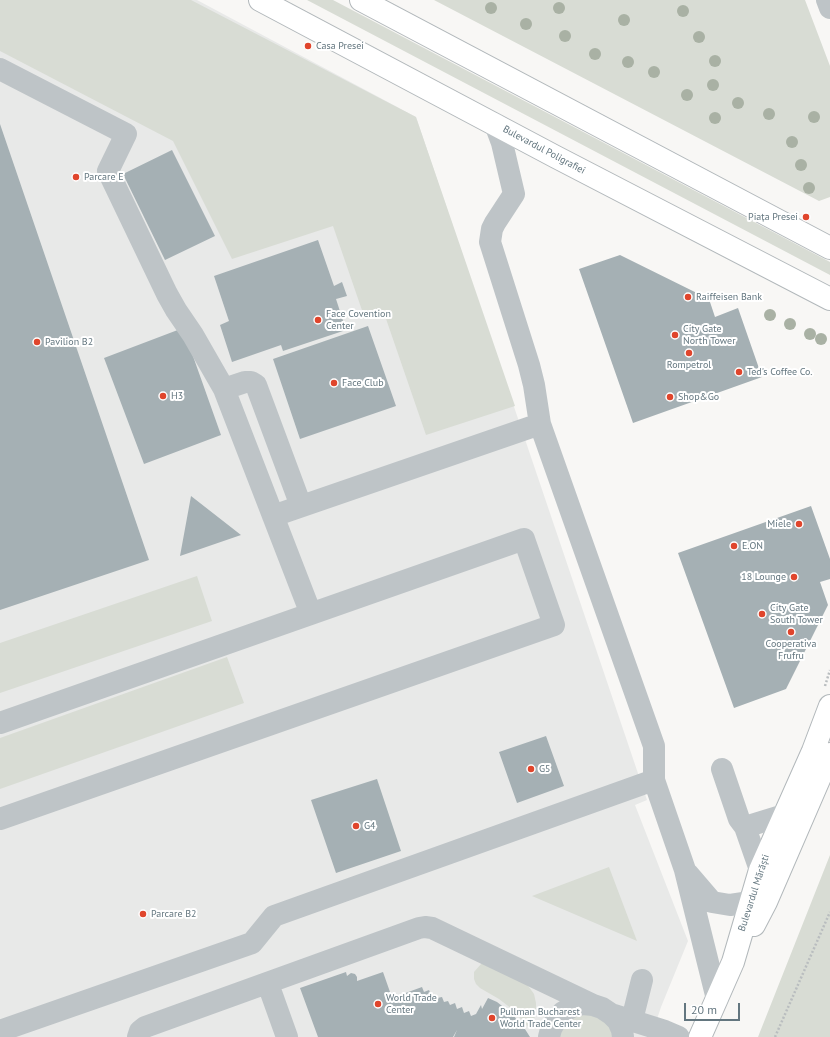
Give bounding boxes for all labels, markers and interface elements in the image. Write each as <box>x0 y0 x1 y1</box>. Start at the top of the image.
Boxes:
place label: Casa Presei <box>316 40 364 52</box>
marker: Casa Presei <box>303 41 313 51</box>
street label: Bulevardul Poligrafiei <box>501 123 587 177</box>
place label: Parcare E <box>84 171 124 183</box>
marker: Parcare E <box>71 172 81 182</box>
place label: Piața Presei <box>748 211 798 223</box>
marker: Piața Presei <box>801 212 811 222</box>
place label: Raiffeisen Bank <box>696 291 762 303</box>
marker: Raiffeisen Bank <box>683 292 693 302</box>
place label: Face Covention Center <box>326 308 391 332</box>
marker: Face Covention Center <box>313 315 323 325</box>
place label: City Gate North Tower <box>683 323 736 346</box>
marker: City Gate North Tower <box>670 330 680 340</box>
place label: Pavilion B2 <box>45 336 93 348</box>
marker: Pavilion B2 <box>32 337 42 347</box>
marker: Rompetrol <box>684 348 694 358</box>
place label: Rompetrol <box>667 359 711 371</box>
place label: Ted's Coffee Co. <box>747 366 812 378</box>
marker: Ted's Coffee Co. <box>734 367 744 377</box>
place label: Face Club <box>342 377 384 389</box>
marker: Face Club <box>329 378 339 388</box>
place label: H3 <box>171 390 183 402</box>
marker: H3 <box>158 391 168 401</box>
place label: Shop&Go <box>678 391 719 403</box>
marker: Shop&Go <box>665 392 675 402</box>
place label: Miele <box>767 518 791 530</box>
marker: Miele <box>794 519 804 529</box>
place label: E.ON <box>742 540 763 552</box>
marker: E.ON <box>729 541 739 551</box>
place label: 18 Lounge <box>741 571 786 583</box>
marker: 18 Lounge <box>789 572 799 582</box>
place label: City Gate South Tower <box>770 602 823 626</box>
marker: City Gate South Tower <box>757 609 767 619</box>
marker: Cooperativa Frufru <box>786 627 796 637</box>
place label: Cooperativa Frufru <box>766 638 816 662</box>
place label: G5 <box>539 763 551 775</box>
marker: G5 <box>526 764 536 774</box>
place label: G4 <box>364 820 376 832</box>
marker: G4 <box>351 821 361 831</box>
street label: Bulevardul Mărăști <box>736 853 772 933</box>
place label: Parcare B2 <box>151 908 197 920</box>
marker: Parcare B2 <box>138 909 148 919</box>
place label: World Trade Center <box>386 992 437 1016</box>
scale bar <box>686 995 742 1021</box>
marker: World Trade Center <box>373 999 383 1009</box>
text: 20 m <box>691 1002 717 1017</box>
place label: Pullman Bucharest World Trade Center <box>500 1006 581 1030</box>
marker: Pullman Bucharest World Trade Center <box>487 1013 497 1023</box>

